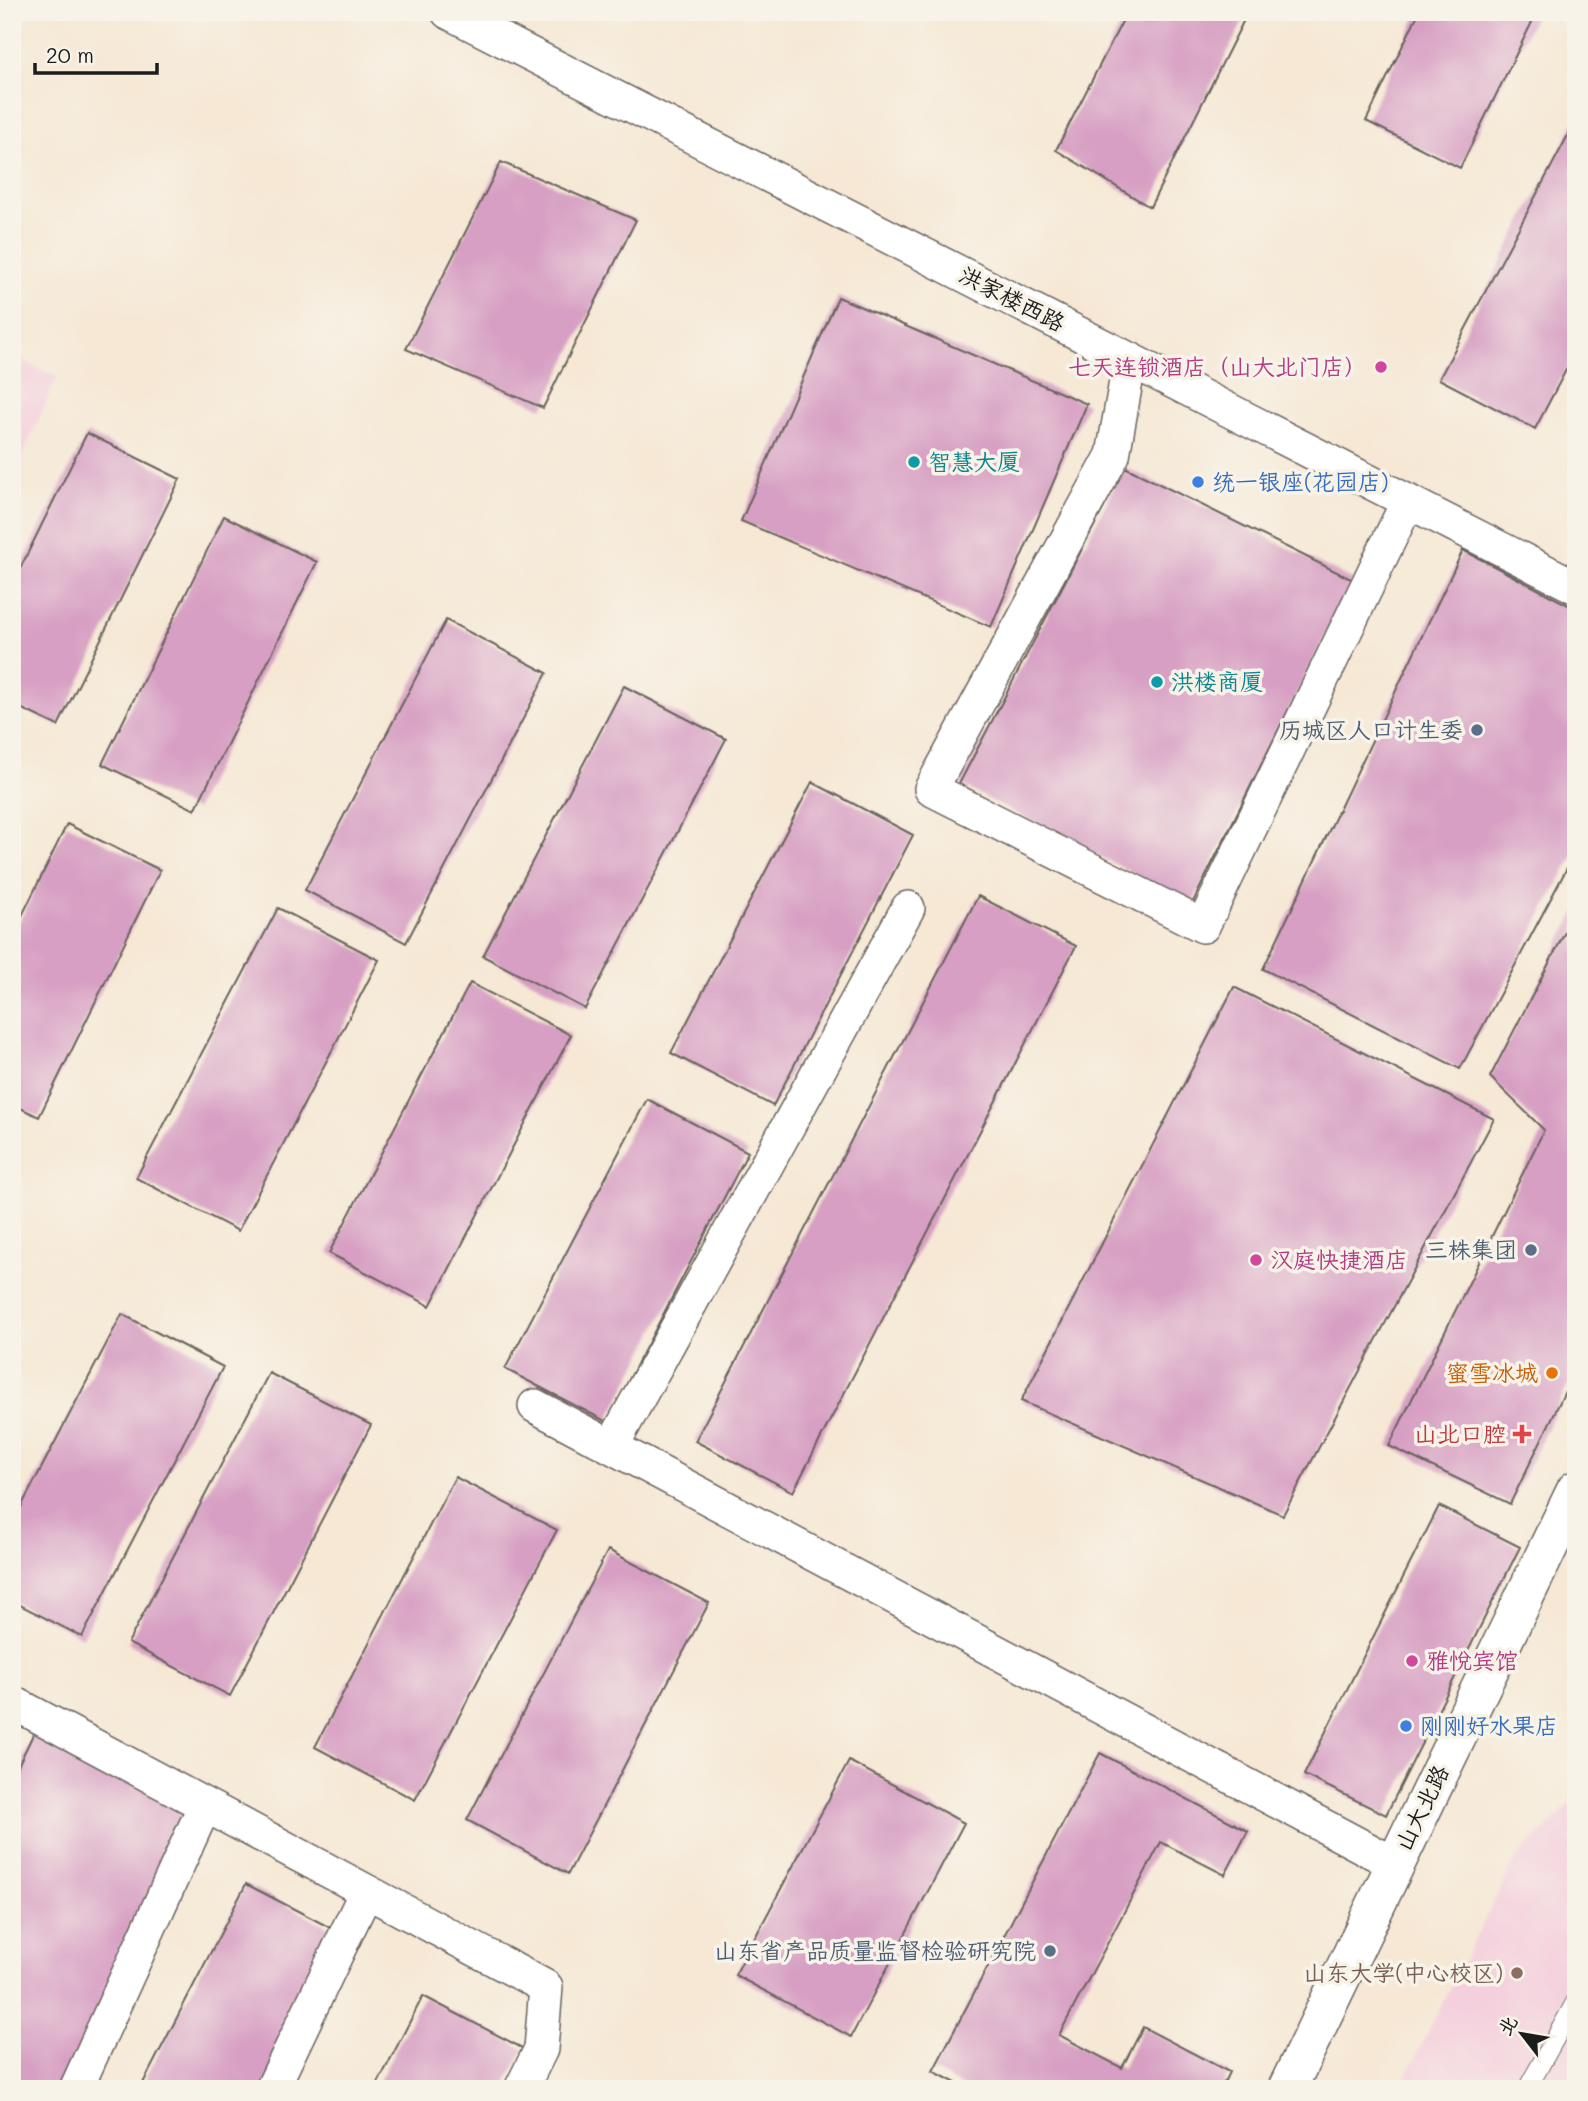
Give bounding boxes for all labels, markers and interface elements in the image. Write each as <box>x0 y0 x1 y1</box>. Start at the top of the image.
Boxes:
scale bar <box>35 32 158 76</box>
text: 20 m <box>46 41 94 68</box>
street label: 洪家楼西路 <box>954 259 1070 338</box>
place label: 七天连锁酒店（山大北门店） <box>1068 351 1367 381</box>
marker: 七天连锁酒店（山大北门店） <box>1373 359 1389 375</box>
place label: 智慧大厦 <box>928 446 1020 476</box>
marker: 智慧大厦 <box>906 454 922 470</box>
place label: 统一银座(花园店) <box>1212 466 1389 496</box>
marker: 统一银座(花园店) <box>1190 474 1206 490</box>
place label: 洪楼商厦 <box>1171 666 1263 696</box>
marker: 洪楼商厦 <box>1149 674 1165 690</box>
place label: 历城区人口计生委 <box>1279 714 1463 744</box>
marker: 历城区人口计生委 <box>1469 722 1485 738</box>
place label: 三株集团 <box>1425 1234 1517 1264</box>
marker: 三株集团 <box>1523 1242 1539 1258</box>
place label: 汉庭快捷酒店 <box>1270 1244 1408 1274</box>
marker: 汉庭快捷酒店 <box>1248 1252 1264 1268</box>
place label: 蜜雪冰城 <box>1446 1357 1538 1387</box>
marker: 蜜雪冰城 <box>1544 1365 1560 1381</box>
place label: 山北口腔 <box>1414 1418 1506 1448</box>
marker: 山北口腔 <box>1512 1424 1532 1444</box>
place label: 雅悦宾馆 <box>1426 1645 1518 1675</box>
marker: 雅悦宾馆 <box>1404 1653 1420 1669</box>
place label: 刚刚好水果店 <box>1420 1710 1558 1740</box>
marker: 刚刚好水果店 <box>1398 1718 1414 1734</box>
street label: 山大北路 <box>1387 1760 1455 1855</box>
place label: 山东省产品质量监督检验研究院 <box>714 1935 1036 1965</box>
marker: 山东省产品质量监督检验研究院 <box>1042 1943 1058 1959</box>
place label: 山东大学(中心校区) <box>1303 1957 1503 1987</box>
marker: 山东大学(中心校区) <box>1509 1965 1525 1981</box>
north arrow <box>1486 2000 1556 2070</box>
text: 北 <box>1491 2010 1523 2040</box>

